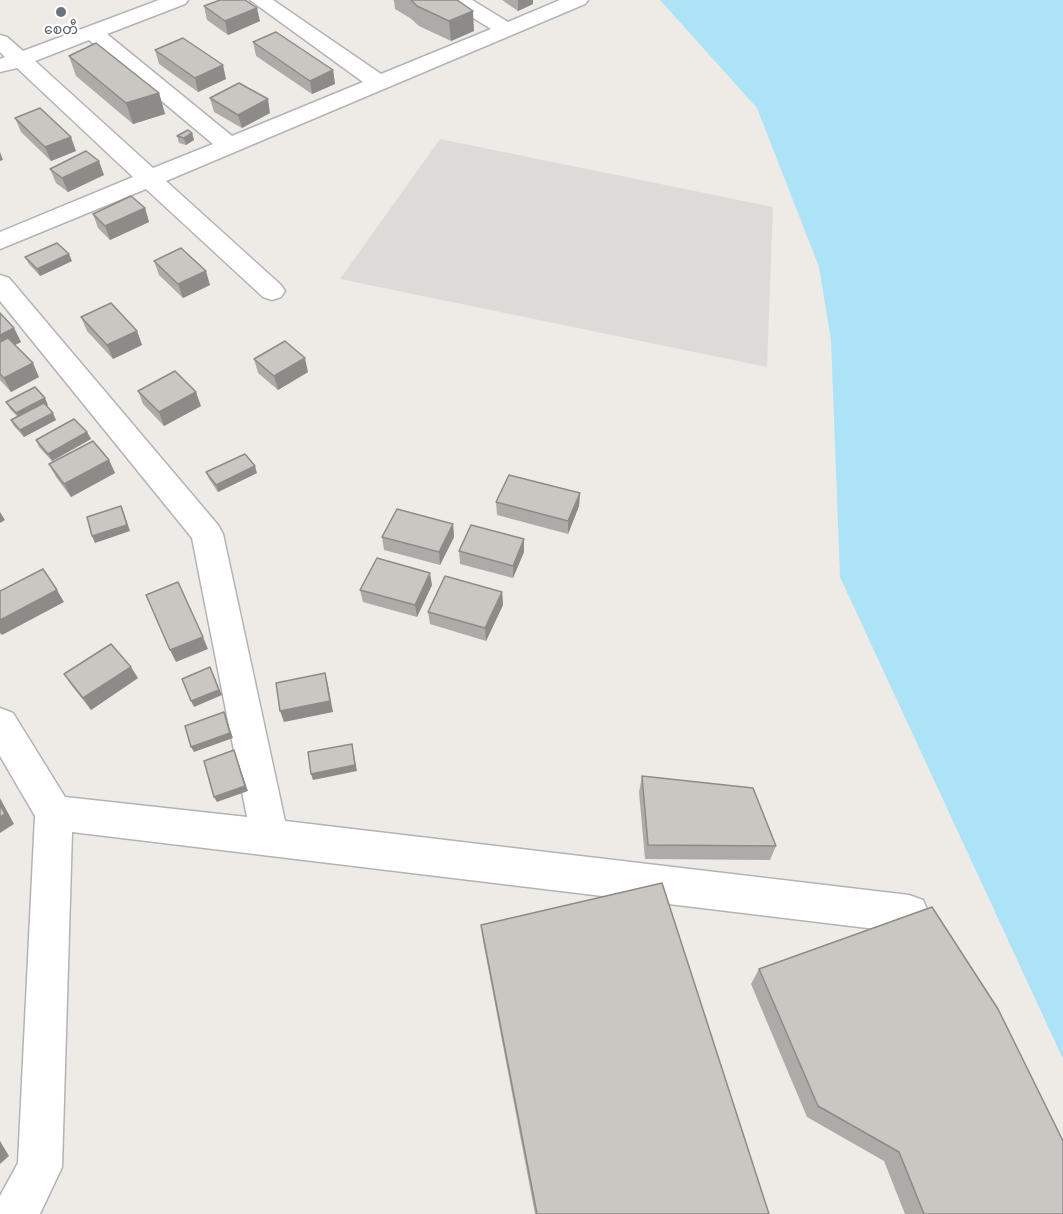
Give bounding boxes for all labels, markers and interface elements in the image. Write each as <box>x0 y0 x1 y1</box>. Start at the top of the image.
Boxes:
marker: စေတီ <box>54 5 68 19</box>
place label: စေတီ <box>44 22 78 38</box>

